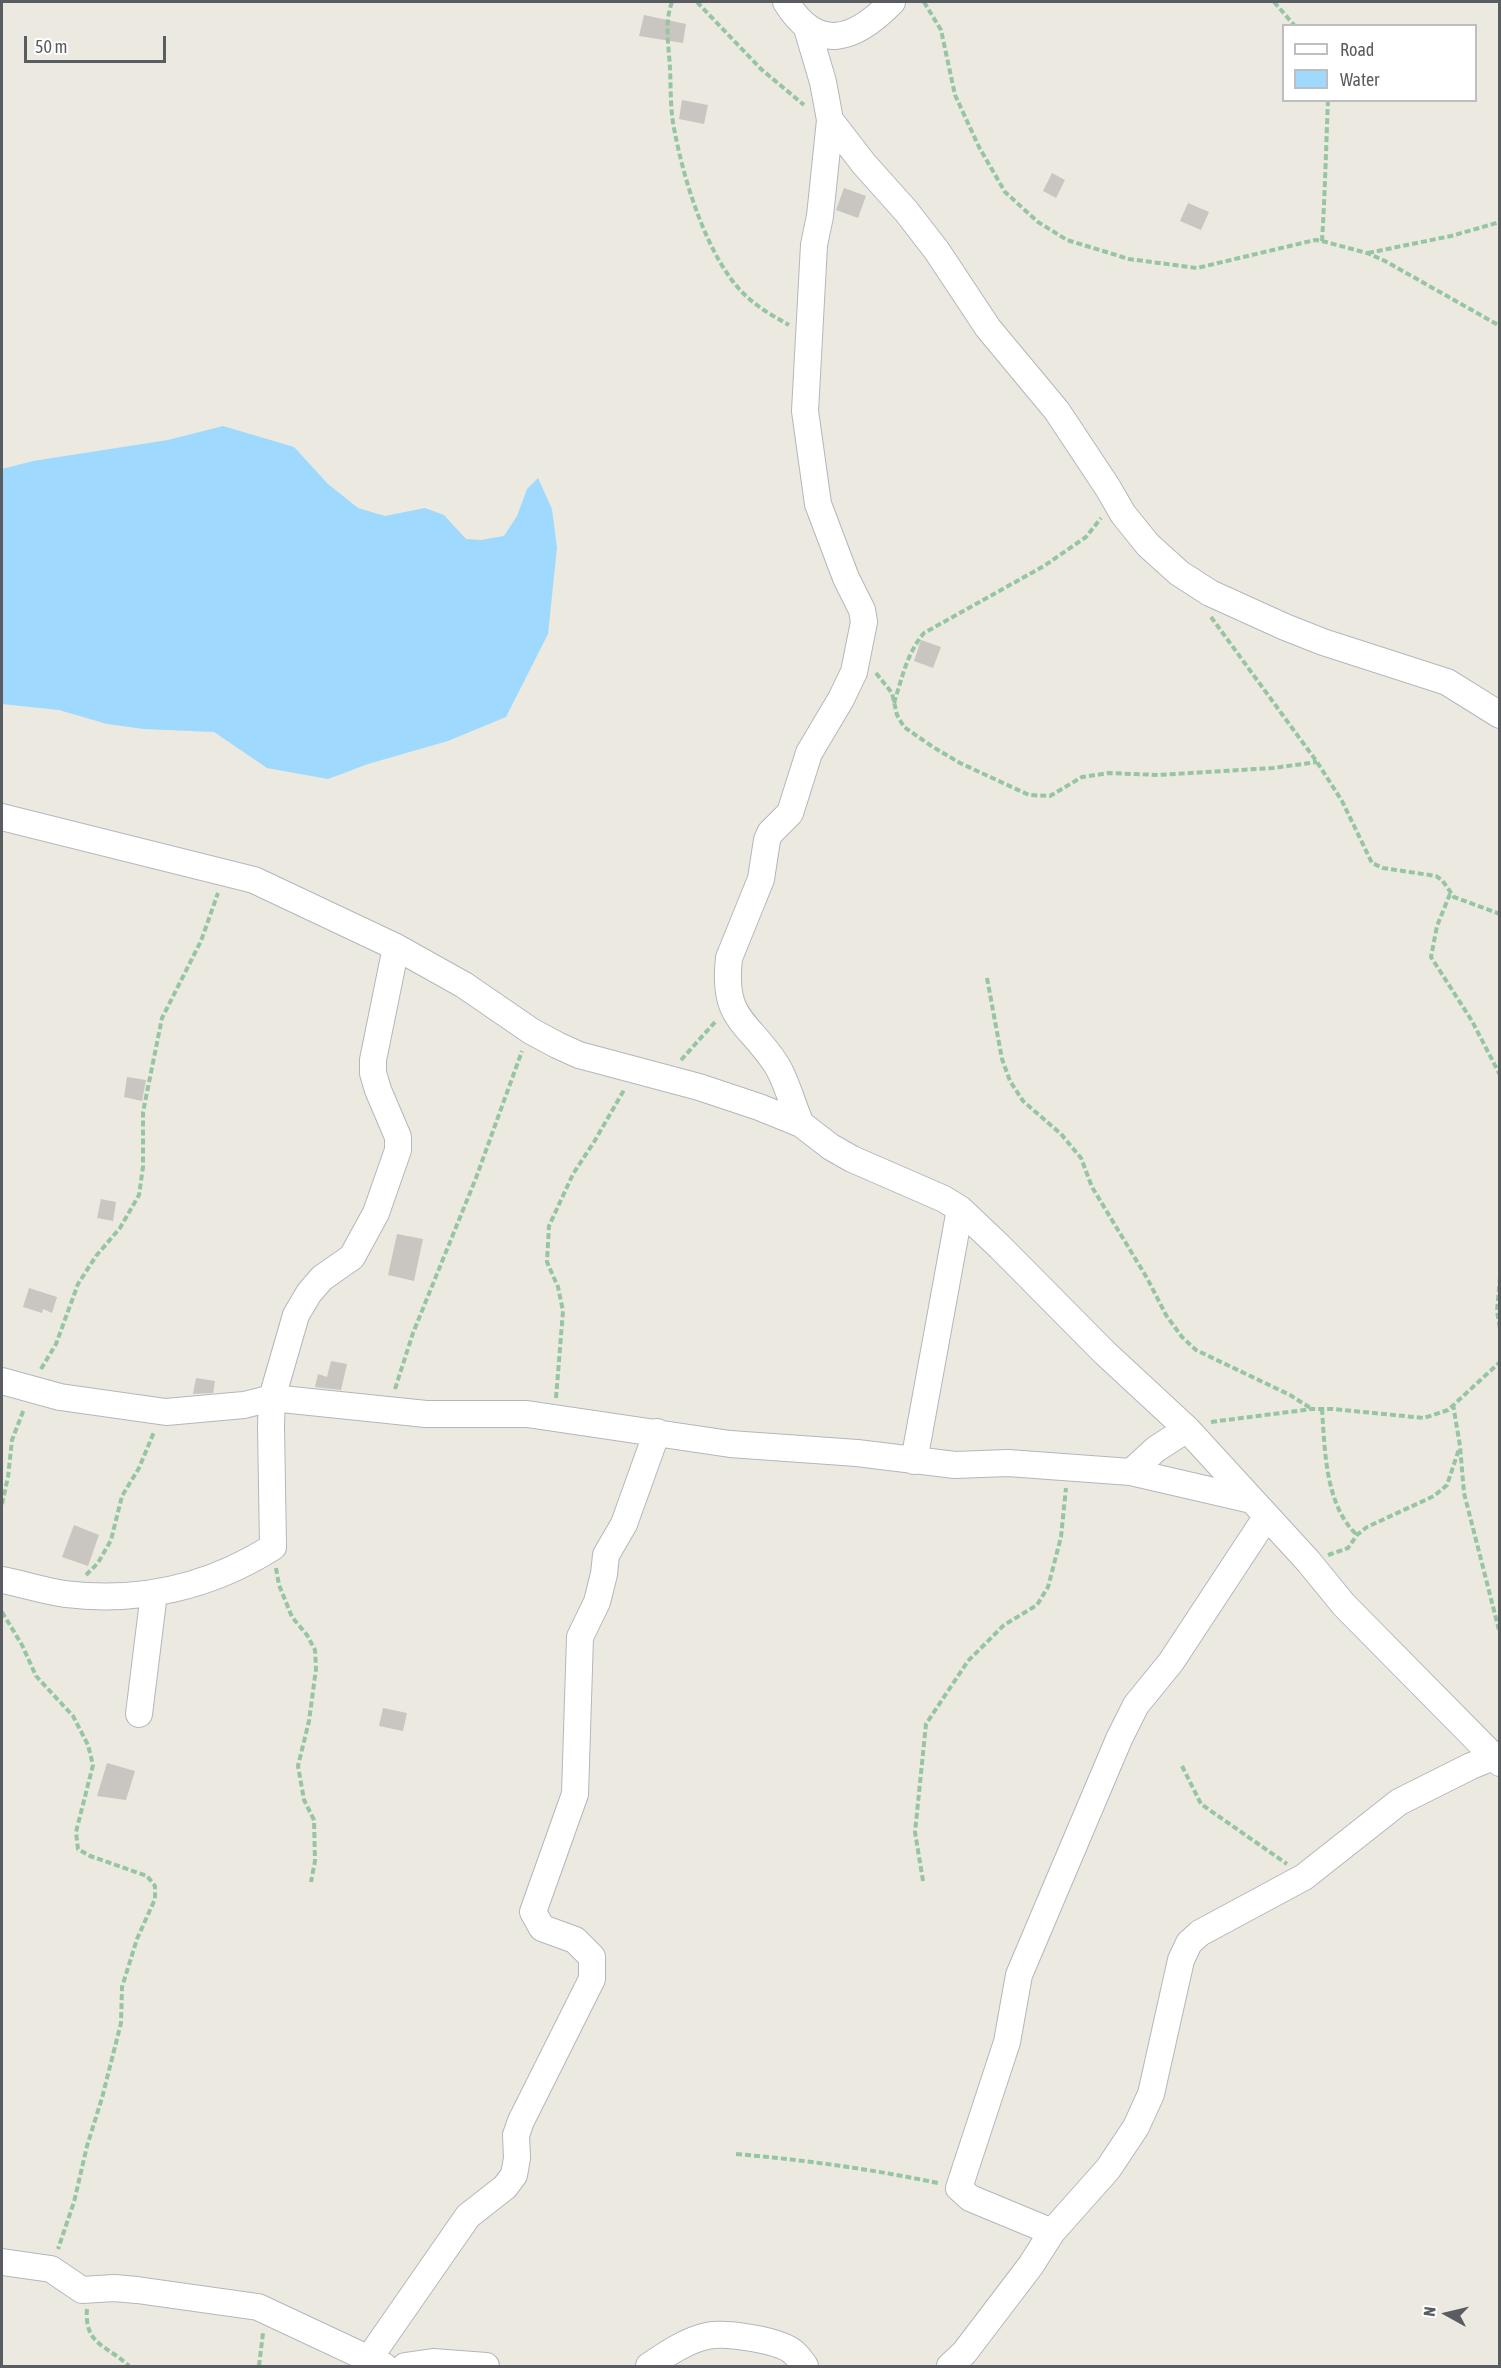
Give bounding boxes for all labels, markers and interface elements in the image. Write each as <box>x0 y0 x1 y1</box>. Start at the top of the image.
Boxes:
scale bar <box>27 24 170 62</box>
legend <box>1282 24 1477 102</box>
text: 50 m <box>35 36 67 57</box>
text: Road <box>1340 39 1374 60</box>
text: Water <box>1340 69 1379 90</box>
north arrow <box>1417 2284 1477 2344</box>
text: N <box>1420 2306 1439 2317</box>

